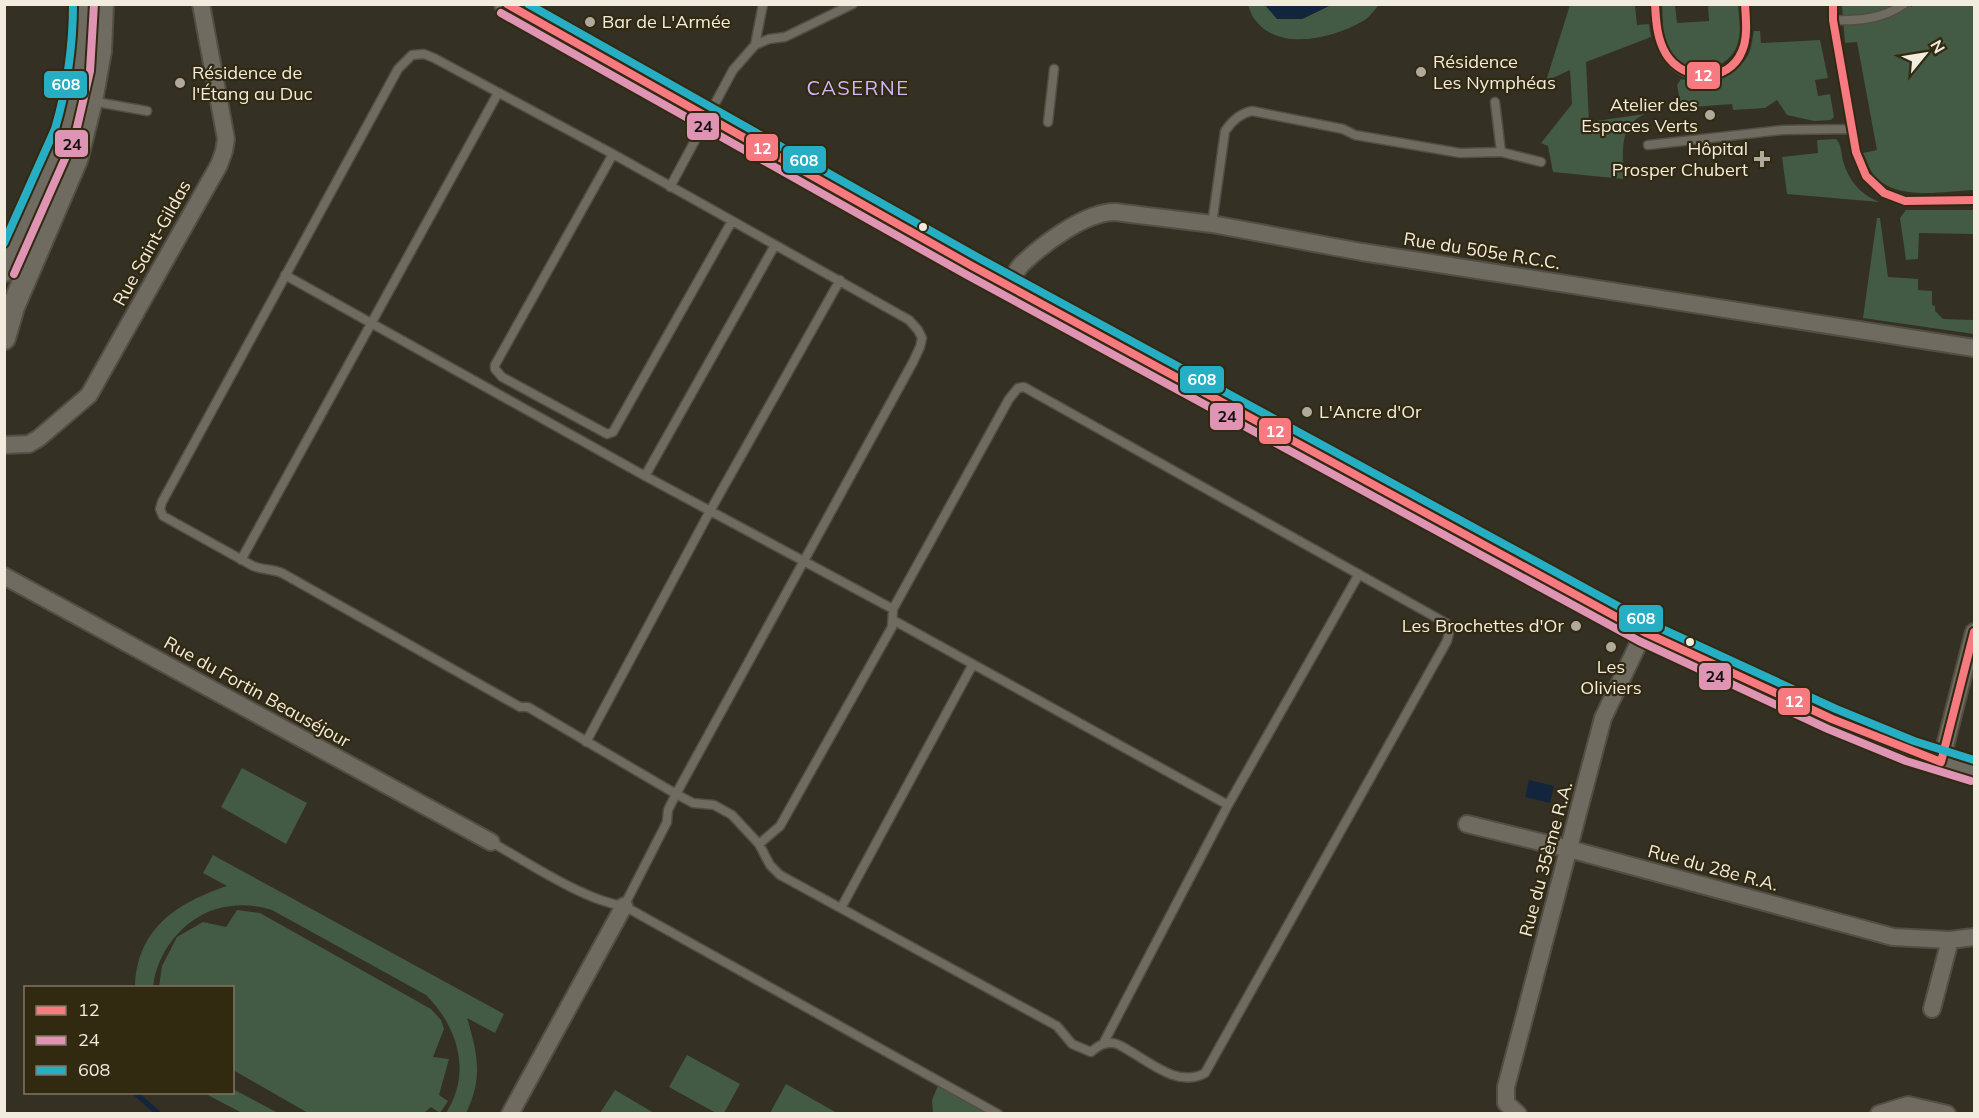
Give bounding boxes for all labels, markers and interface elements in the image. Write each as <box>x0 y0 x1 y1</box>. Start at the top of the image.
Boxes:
place label: Bar de L'Armée <box>602 10 731 33</box>
marker: Bar de L'Armée <box>583 15 597 29</box>
north arrow <box>1895 24 1955 84</box>
text: N <box>1926 36 1950 57</box>
place label: Résidence Les Nymphéas <box>1433 50 1556 94</box>
place label: Résidence de l'Étang au Duc <box>192 61 313 105</box>
line badge: 12 <box>1686 61 1721 90</box>
marker: Résidence Les Nymphéas <box>1414 65 1428 79</box>
text: 12 <box>1693 65 1713 85</box>
line badge: 608 <box>43 70 88 99</box>
text: 608 <box>52 74 81 94</box>
district label: CASERNE <box>806 75 910 100</box>
marker: Résidence de l'Étang au Duc <box>173 76 187 90</box>
place label: Atelier des Espaces Verts <box>1581 93 1698 137</box>
marker: Atelier des Espaces Verts <box>1703 108 1717 122</box>
line badge: 24 <box>686 112 720 141</box>
text: 24 <box>693 116 713 136</box>
line badge: 24 <box>54 129 89 158</box>
line badge: 12 <box>745 133 779 162</box>
text: 24 <box>62 134 82 154</box>
place label: Hôpital Prosper Chubert <box>1612 137 1748 181</box>
text: 12 <box>752 138 772 158</box>
line badge: 608 <box>782 145 827 174</box>
text: 608 <box>790 150 819 170</box>
marker: Hôpital Prosper Chubert <box>1753 150 1771 168</box>
street label: Rue Saint-Gildas <box>108 176 196 310</box>
unlabelled marker <box>917 221 929 233</box>
street label: Rue du 505e R.C.C. <box>1402 227 1562 274</box>
line badge: 608 <box>1179 365 1225 394</box>
text: 608 <box>1188 369 1217 389</box>
place label: L'Ancre d'Or <box>1319 400 1422 423</box>
line badge: 24 <box>1209 402 1244 431</box>
marker: L'Ancre d'Or <box>1300 405 1314 419</box>
text: 24 <box>1217 406 1237 426</box>
line badge: 12 <box>1258 417 1292 445</box>
text: 12 <box>1265 421 1285 441</box>
line badge: 608 <box>1618 604 1664 633</box>
text: 608 <box>1627 608 1656 628</box>
place label: Les Brochettes d'Or <box>1402 614 1564 637</box>
marker: Les Brochettes d'Or <box>1569 619 1583 633</box>
street label: Rue du Fortin Beauséjour <box>160 631 355 753</box>
unlabelled marker <box>1684 636 1696 648</box>
marker: Les Oliviers <box>1604 640 1618 654</box>
place label: Les Oliviers <box>1580 655 1642 699</box>
line badge: 24 <box>1698 662 1732 691</box>
text: 24 <box>1705 666 1725 686</box>
line badge: 12 <box>1777 687 1811 716</box>
text: 12 <box>1784 691 1804 711</box>
street label: Rue du 35ème R.A. <box>1514 779 1577 939</box>
street label: Rue du 28e R.A. <box>1645 839 1781 896</box>
legend <box>24 986 234 1094</box>
text: 12 <box>78 998 100 1021</box>
text: 24 <box>78 1028 100 1051</box>
text: 608 <box>78 1058 110 1081</box>

